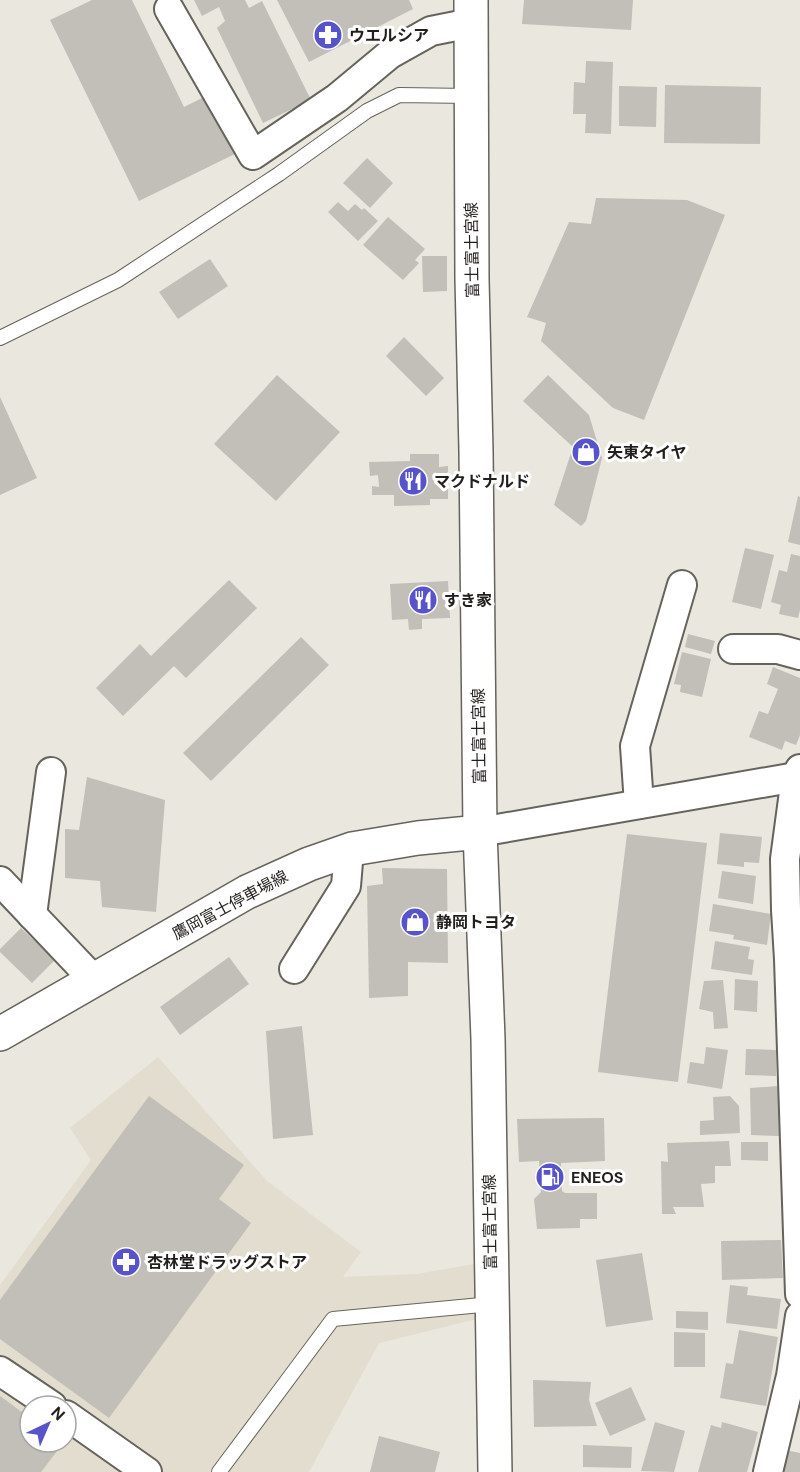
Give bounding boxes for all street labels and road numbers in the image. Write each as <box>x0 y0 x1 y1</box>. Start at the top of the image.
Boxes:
street label: 富士富士宮線 <box>461 202 483 298</box>
street label: 富士富士宮線 <box>468 688 490 784</box>
street label: 鷹岡富士停車場線 <box>169 866 291 944</box>
street label: 富士富士宮線 <box>479 1174 501 1270</box>

